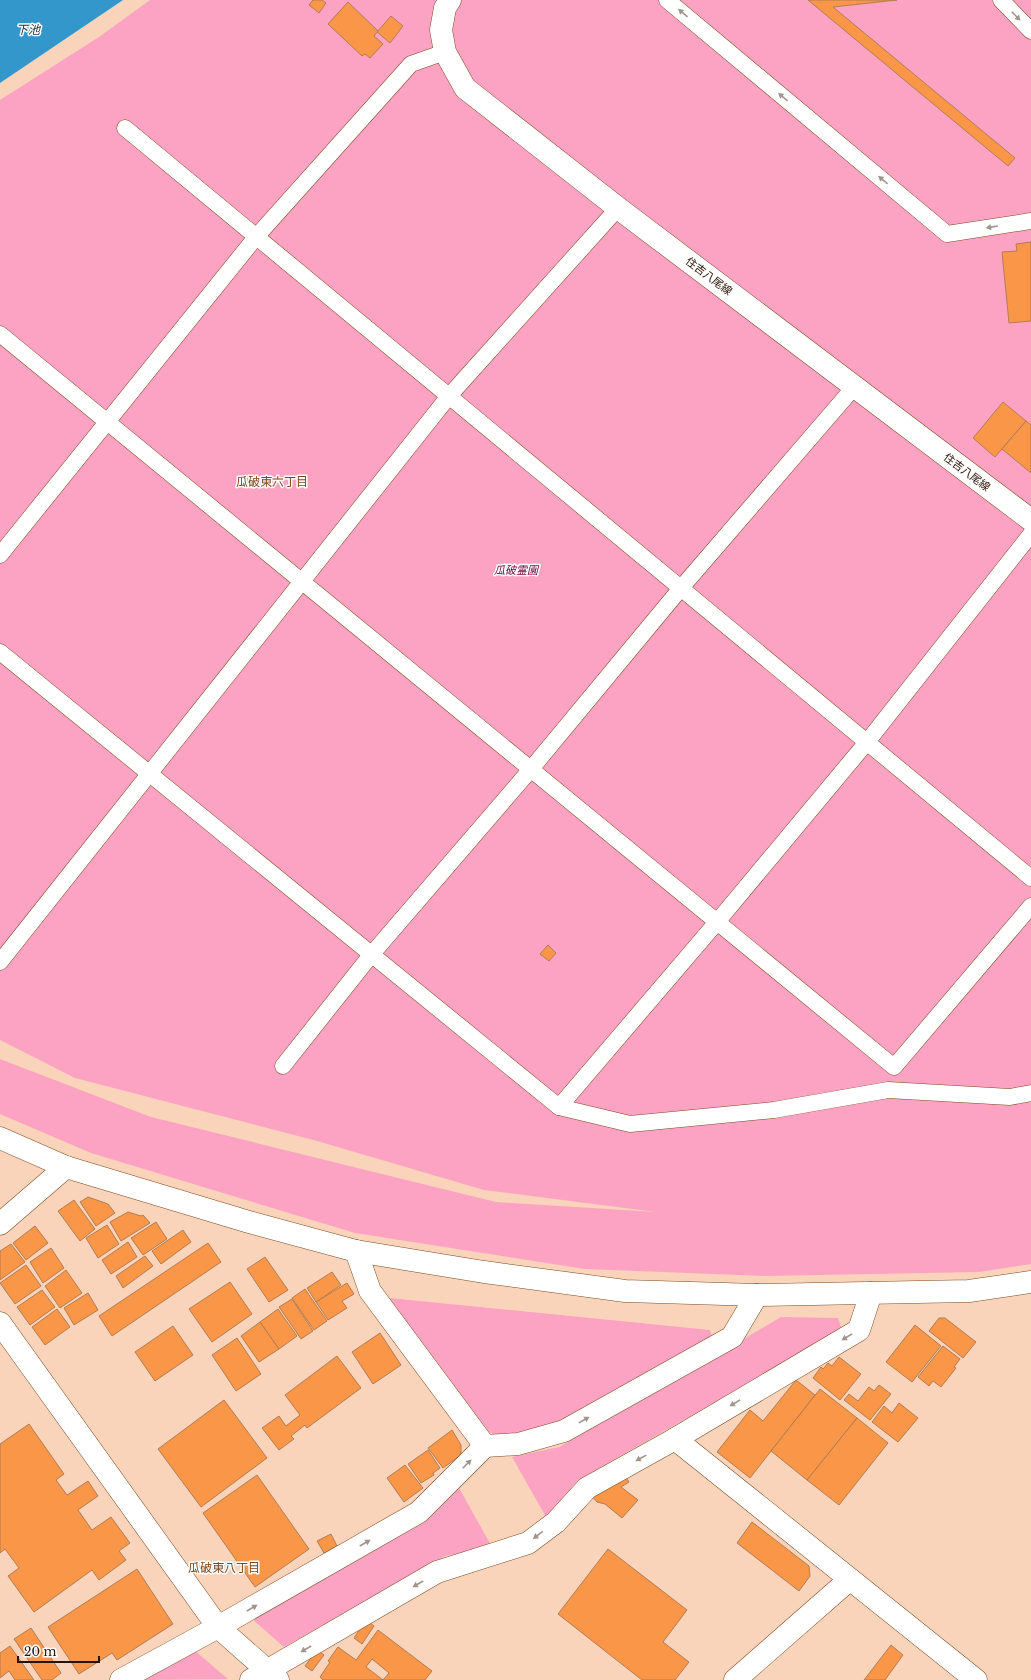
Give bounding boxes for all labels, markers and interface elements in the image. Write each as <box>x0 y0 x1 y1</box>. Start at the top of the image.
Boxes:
one-way arrow <box>677 9 688 18</box>
one-way arrow <box>1011 11 1021 21</box>
water label: 下池 <box>16 22 41 37</box>
one-way arrow <box>777 92 788 101</box>
one-way arrow <box>877 175 888 184</box>
one-way arrow <box>986 224 999 230</box>
street label: 住吉八尾線 <box>683 254 735 298</box>
street label: 住吉八尾線 <box>941 450 993 494</box>
district label: 瓜破東六丁目 <box>236 474 308 489</box>
park label: 瓜破霊園 <box>494 563 540 577</box>
one-way arrow <box>841 1334 853 1341</box>
one-way arrow <box>729 1400 741 1407</box>
one-way arrow <box>578 1416 590 1423</box>
one-way arrow <box>635 1455 647 1461</box>
one-way arrow <box>462 1459 472 1469</box>
one-way arrow <box>533 1531 543 1539</box>
one-way arrow <box>359 1540 371 1547</box>
district label: 瓜破東八丁目 <box>188 1560 260 1575</box>
one-way arrow <box>412 1580 424 1587</box>
one-way arrow <box>246 1604 258 1611</box>
scale bar <box>18 1638 99 1664</box>
text: 20 m <box>24 1644 56 1659</box>
one-way arrow <box>300 1645 312 1652</box>

